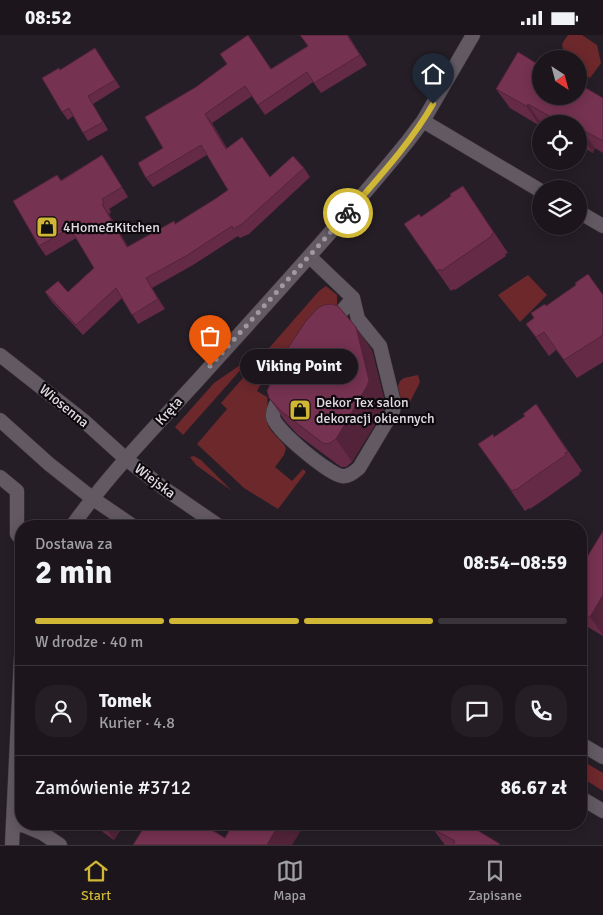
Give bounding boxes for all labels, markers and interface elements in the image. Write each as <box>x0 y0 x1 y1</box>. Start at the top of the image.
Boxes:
text: 08:52 <box>25 6 72 30</box>
north arrow <box>532 50 588 105</box>
map controls <box>532 50 587 235</box>
pin <box>412 53 454 104</box>
icon: home <box>419 60 447 88</box>
button: locate <box>532 115 587 170</box>
button: layers <box>532 180 587 235</box>
courier <box>323 188 373 238</box>
icon: bike <box>334 199 362 227</box>
shop icon: 4Home&Kitchen <box>35 215 59 239</box>
place label: 4Home&Kitchen <box>63 219 160 236</box>
pin <box>189 315 231 366</box>
icon: bag <box>196 322 224 350</box>
callout: Viking Point <box>240 349 358 383</box>
text: Viking Point <box>256 356 342 376</box>
street label: Wiosenna <box>36 381 92 431</box>
street label: Kręta <box>152 393 186 429</box>
place label: Dekor Tex salon dekoracji okiennych <box>316 394 435 427</box>
shop icon: Dekor Tex salon dekoracji okiennych <box>288 398 312 422</box>
street label: Wiejska <box>131 460 179 502</box>
text: Dostawa za <box>35 534 113 554</box>
text: 08:54–08:59 <box>463 551 567 575</box>
text: 2 min <box>35 553 112 592</box>
text: W drodze · 40 m <box>35 632 143 652</box>
button: person <box>35 685 87 737</box>
button: chat <box>451 685 503 737</box>
button: phone <box>515 685 567 737</box>
text: Tomek <box>99 689 152 713</box>
text: Kurier · 4.8 <box>99 713 175 733</box>
text: Zamówienie #3712 <box>35 776 191 800</box>
text: 86.67 zł <box>501 776 567 800</box>
tab: Start <box>81 857 111 904</box>
tab: Mapa <box>273 857 306 904</box>
tab: Zapisane <box>468 857 522 904</box>

